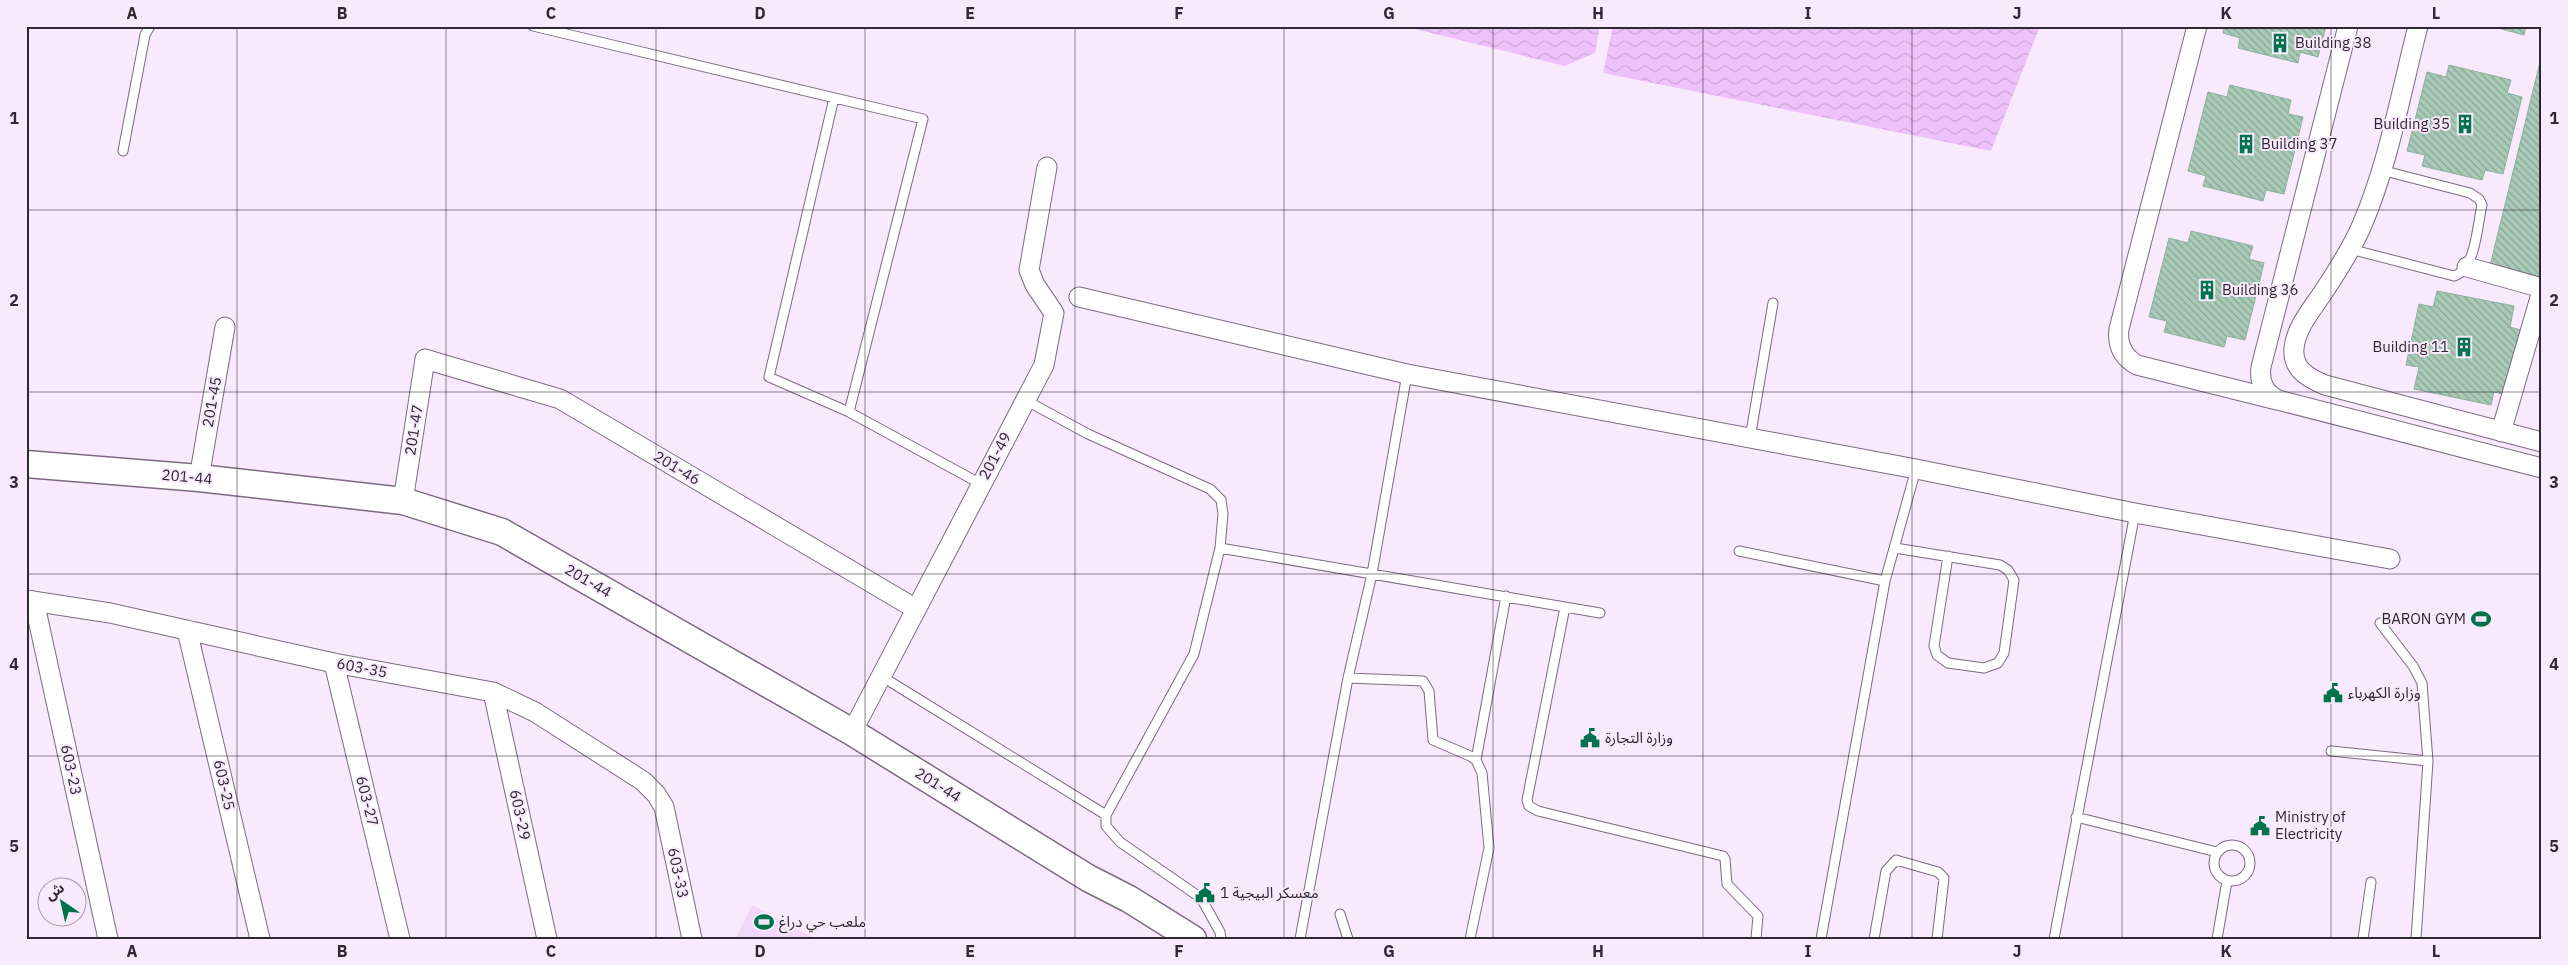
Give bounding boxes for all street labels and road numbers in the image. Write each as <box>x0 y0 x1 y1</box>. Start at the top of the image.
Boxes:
street label: 201-45 <box>198 375 225 429</box>
street label: 201-47 <box>400 403 427 457</box>
street label: 201-49 <box>974 429 1015 483</box>
street label: 201-46 <box>651 446 704 489</box>
street label: 201-44 <box>161 465 213 488</box>
street label: 201-44 <box>561 560 615 602</box>
street label: 603-35 <box>335 653 389 682</box>
street label: 603-23 <box>57 743 86 797</box>
street label: 603-25 <box>209 758 239 812</box>
street label: 201-44 <box>912 763 965 806</box>
street label: 603-27 <box>352 774 383 828</box>
street label: 603-29 <box>506 788 535 842</box>
street label: 603-33 <box>664 846 693 900</box>

